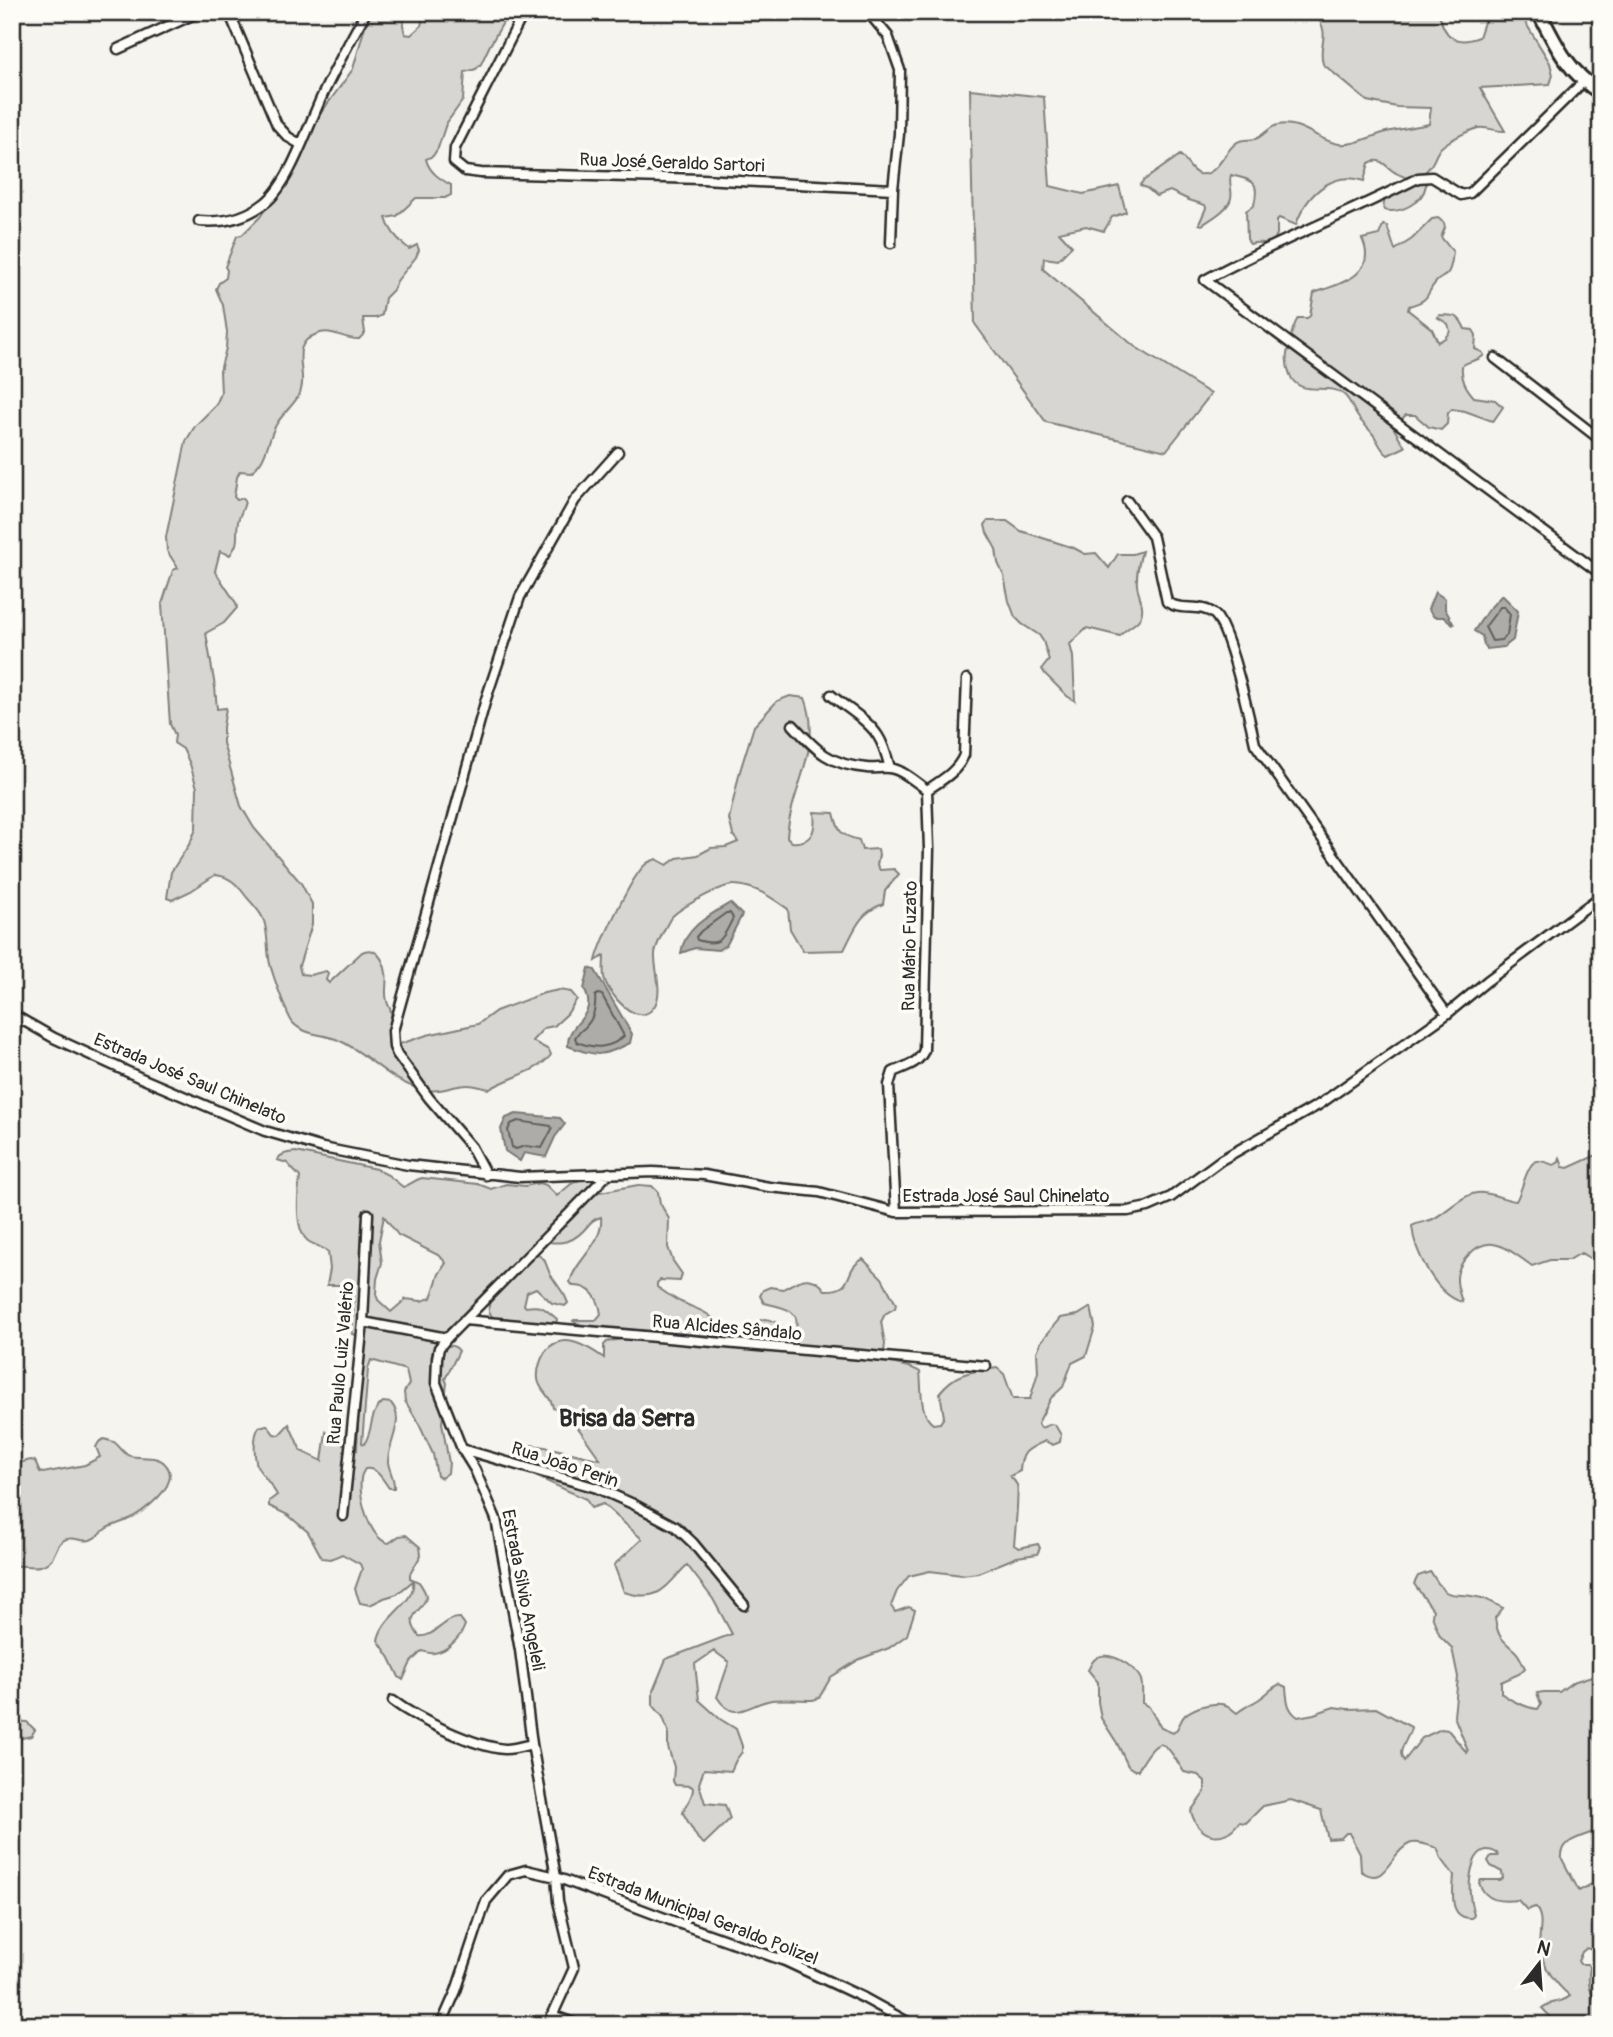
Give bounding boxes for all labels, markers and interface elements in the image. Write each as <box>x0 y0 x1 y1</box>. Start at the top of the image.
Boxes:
street label: Rua José Geraldo Sartori <box>579 148 765 178</box>
street label: Rua Mário Fuzato <box>897 880 923 1011</box>
street label: Estrada José Saul Chinelato <box>90 1028 290 1130</box>
street label: Estrada José Saul Chinelato <box>903 1185 1110 1208</box>
street label: Rua Paulo Luiz Valério <box>322 1280 360 1446</box>
street label: Rua Alcides Sândalo <box>651 1310 803 1346</box>
district label: Brisa da Serra <box>559 1404 695 1433</box>
street label: Rua João Perin <box>508 1437 622 1493</box>
street label: Estrada Silvio Angeleli <box>496 1507 550 1673</box>
street label: Estrada Municipal Geraldo Polizel <box>585 1861 821 1971</box>
north arrow <box>1504 1928 1574 1998</box>
text: N <box>1534 1935 1553 1962</box>

